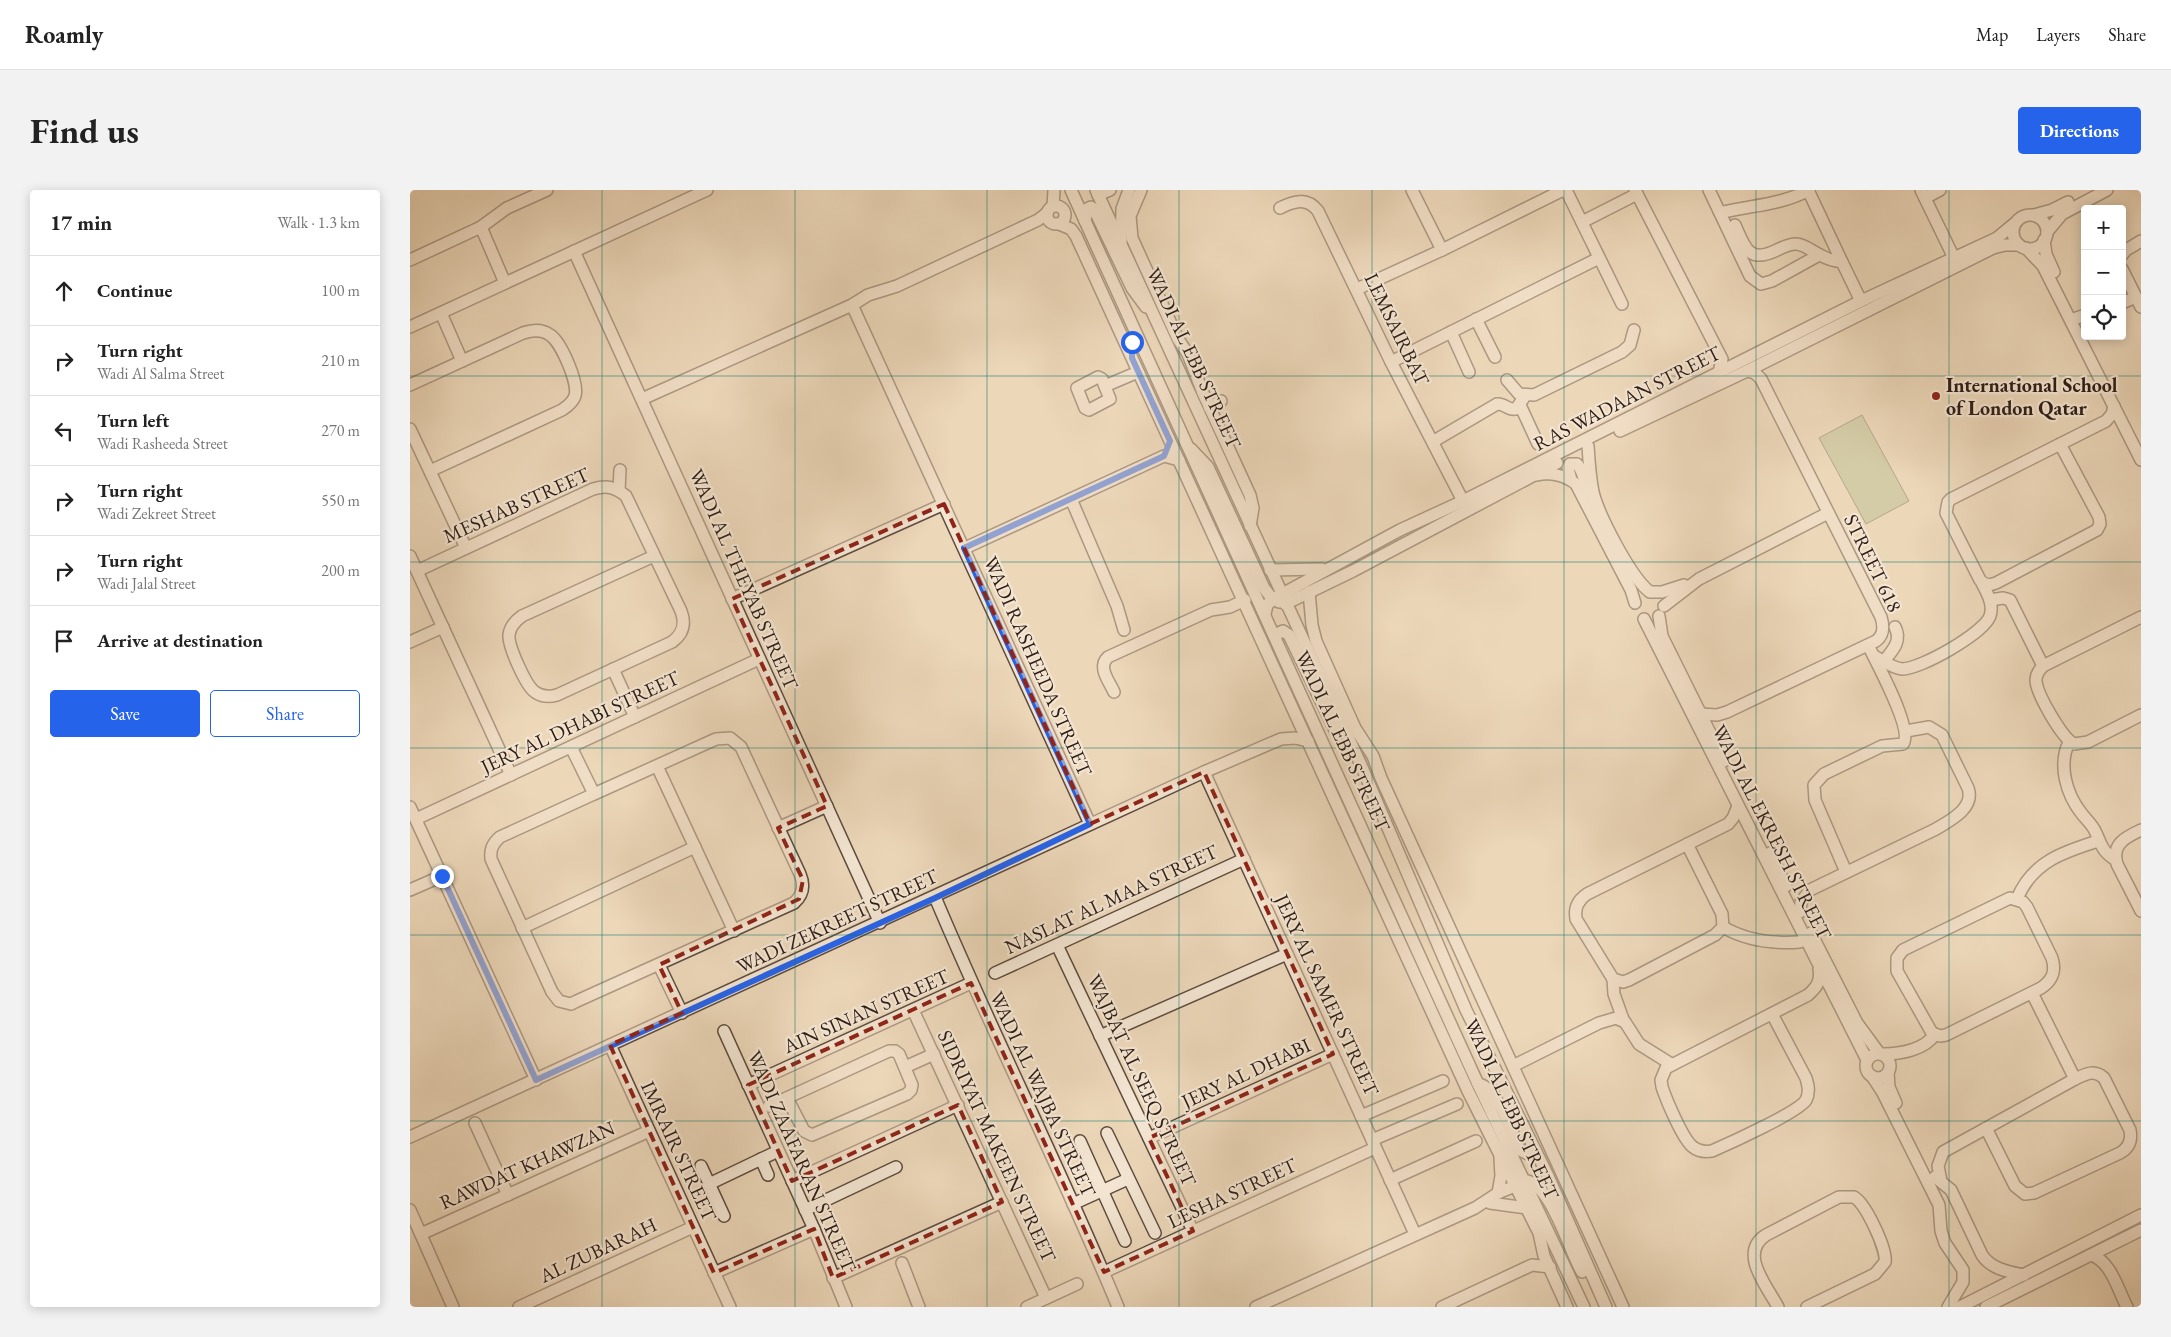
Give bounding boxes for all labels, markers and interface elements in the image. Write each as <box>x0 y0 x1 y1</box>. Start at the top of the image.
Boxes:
text: Roamly <box>25 19 103 50</box>
text: Map <box>1976 23 2008 46</box>
text: Layers <box>2036 23 2080 46</box>
text: Share <box>2108 23 2146 46</box>
button: Directions <box>2018 107 2141 154</box>
text: Find us <box>30 108 139 153</box>
map controls <box>2081 205 2126 340</box>
button: + <box>2081 205 2126 250</box>
text: 17 min <box>50 209 112 236</box>
text: Walk · 1.3 km <box>277 212 360 233</box>
button: − <box>2081 250 2126 295</box>
street label: WADI AL EBB STREET <box>1141 263 1248 453</box>
street label: LEMSAIRBAT <box>1359 268 1436 390</box>
icon: ahead <box>50 277 78 305</box>
text: Continue <box>97 278 172 303</box>
text: 100 m <box>321 280 360 301</box>
button: locate <box>2081 295 2126 340</box>
route start <box>1121 331 1144 354</box>
text: Turn right <box>97 338 183 363</box>
street label: RAS WADAAN STREET <box>1529 339 1726 457</box>
icon: right <box>50 347 78 375</box>
text: 210 m <box>321 350 360 371</box>
text: Wadi Al Salma Street <box>97 363 225 384</box>
place label: International School of London Qatar <box>1946 372 2118 421</box>
marker: International School of London Qatar <box>1930 390 1942 402</box>
text: Turn left <box>97 408 169 433</box>
icon: left <box>50 417 78 445</box>
text: 270 m <box>321 420 360 441</box>
text: Wadi Rasheeda Street <box>97 433 228 454</box>
street label: MESHAB STREET <box>439 461 594 549</box>
street label: WADI AL THEYAB STREET <box>684 465 805 694</box>
text: Turn right <box>97 478 183 503</box>
icon: right <box>50 487 78 515</box>
text: 550 m <box>321 490 360 511</box>
text: Wadi Zekreet Street <box>97 503 216 524</box>
street label: STREET 618 <box>1838 510 1908 616</box>
text: Turn right <box>97 548 183 573</box>
street label: WADI RASHEEDA STREET <box>978 552 1098 780</box>
icon: right <box>50 557 78 585</box>
text: 200 m <box>321 560 360 581</box>
text: Wadi Jalal Street <box>97 573 196 594</box>
icon: arrive <box>50 627 78 655</box>
text: Arrive at destination <box>97 628 263 653</box>
street label: WADI AL EBB STREET <box>1290 646 1397 836</box>
street label: JERY AL DHABI STREET <box>475 664 684 780</box>
button: Save <box>50 690 200 737</box>
button: Share <box>210 690 360 737</box>
street label: WADI AL EKRESH STREET <box>1706 720 1838 944</box>
street label: NASLAT AL MAA STREET <box>1000 838 1222 960</box>
street label: WADI ZEKREET STREET <box>732 863 943 979</box>
route end <box>431 865 454 888</box>
street label: JERY AL SAMER STREET <box>1268 888 1385 1100</box>
street label: AIN SINAN STREET <box>778 962 954 1060</box>
street label: WAJBAT AL SEEQ STREET <box>1081 970 1203 1191</box>
street label: WADI AL WAJBA STREET <box>984 987 1102 1201</box>
street label: WADI AL EBB STREET <box>1459 1014 1566 1204</box>
street label: SIDRIYAT MAKEEN STREET <box>932 1026 1062 1267</box>
street label: JERY AL DHABI <box>1175 1032 1315 1115</box>
street label: WADI ZAAFARAN STREET <box>741 1046 863 1276</box>
street label: IMRAIR STREET <box>635 1077 723 1226</box>
street label: RAWDAT KHAWZAN <box>435 1115 619 1215</box>
street label: LESHA STREET <box>1163 1152 1301 1234</box>
street label: AL ZUBARAH <box>534 1211 661 1289</box>

